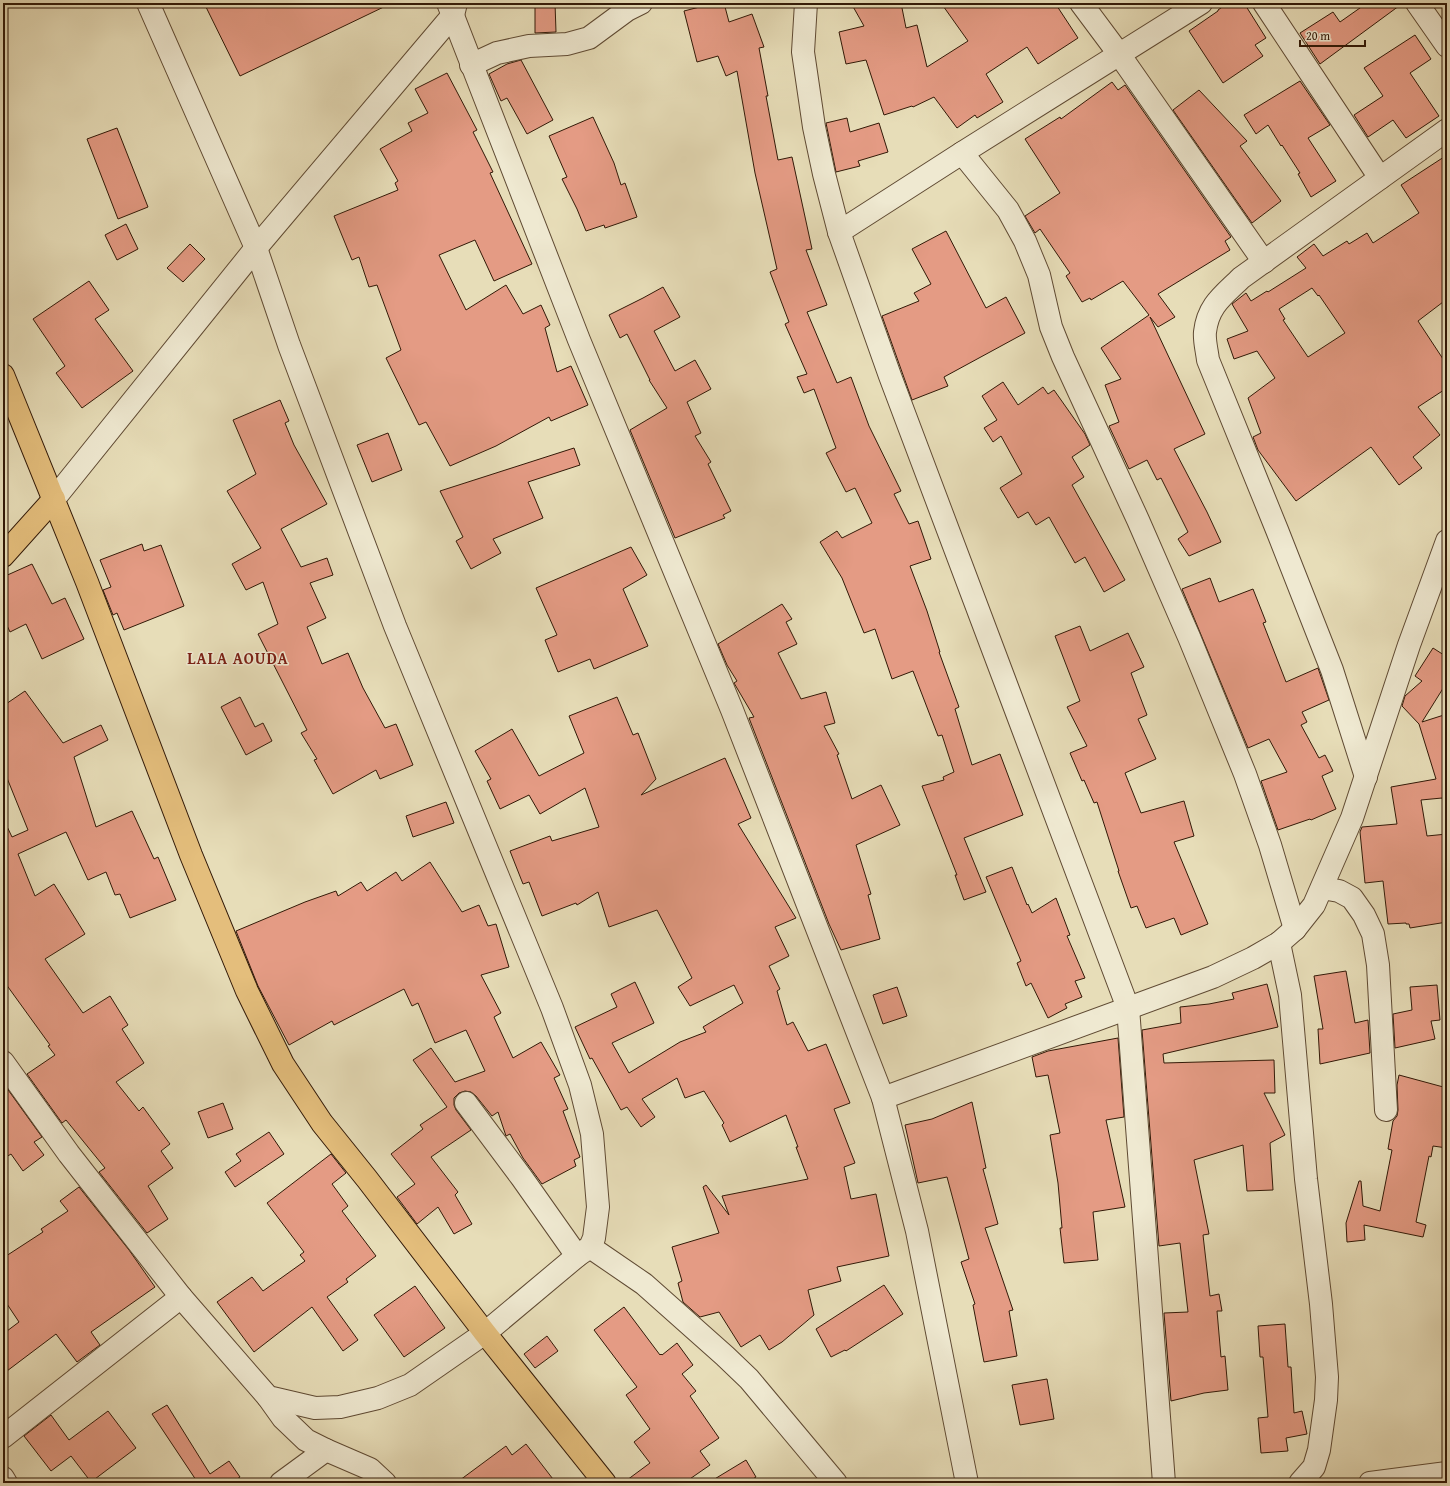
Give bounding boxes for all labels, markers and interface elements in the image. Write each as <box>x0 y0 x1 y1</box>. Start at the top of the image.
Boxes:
scale bar <box>1300 22 1365 48</box>
text: 20 m <box>1306 27 1330 44</box>
district label: LALA AOUDA <box>187 646 289 670</box>

